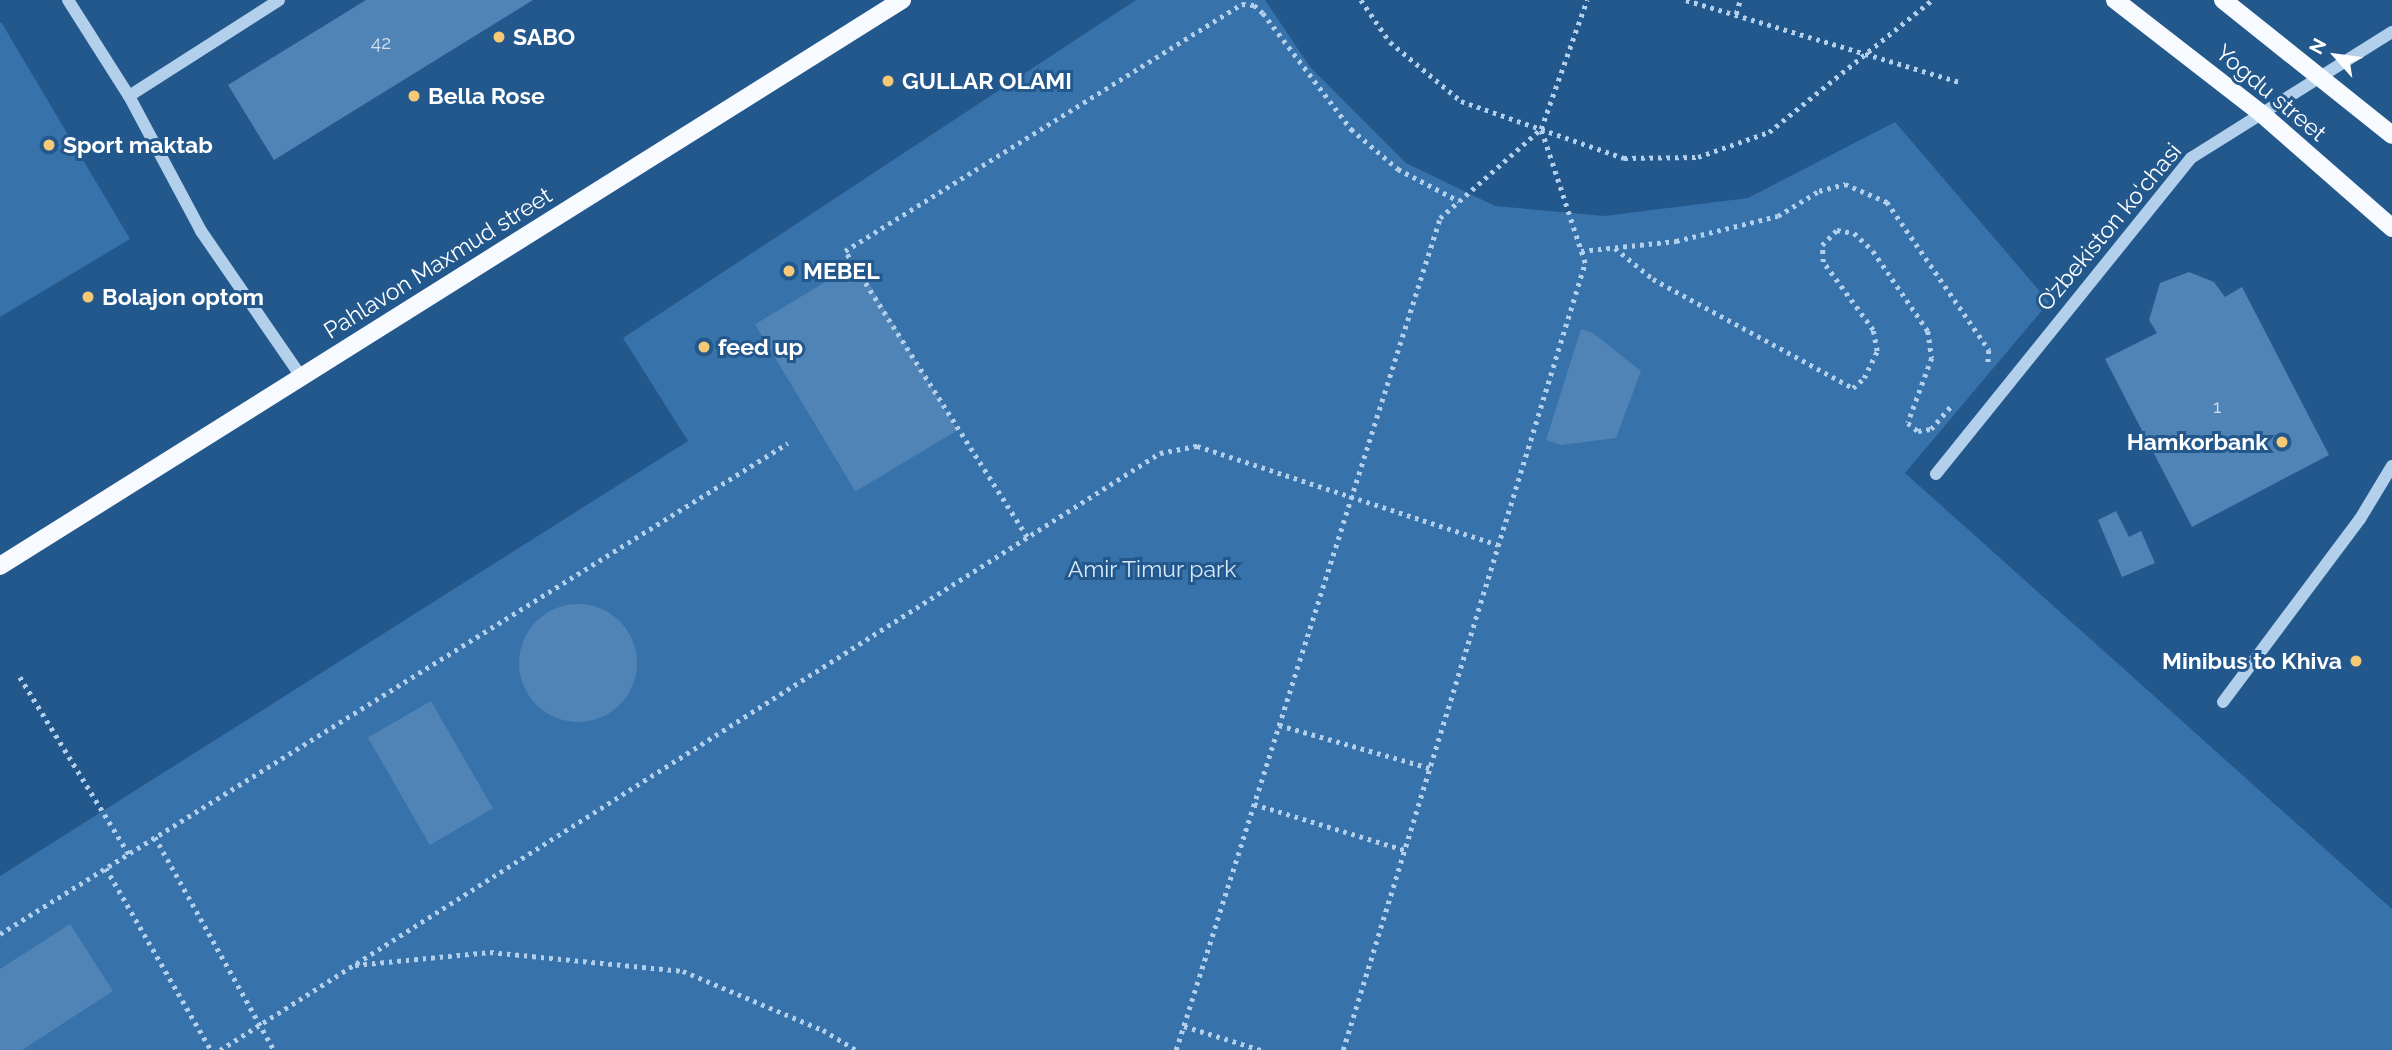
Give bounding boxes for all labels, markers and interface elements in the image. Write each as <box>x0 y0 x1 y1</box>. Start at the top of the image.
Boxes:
north arrow <box>2301 21 2371 91</box>
place label: SABO <box>513 23 575 51</box>
marker: SABO <box>491 29 507 45</box>
house number: 42 <box>371 32 391 54</box>
text: N <box>2304 35 2331 58</box>
street label: Yogdu street <box>2210 39 2332 147</box>
place label: GULLAR OLAMI <box>902 67 1072 95</box>
marker: GULLAR OLAMI <box>880 73 896 89</box>
place label: Bella Rose <box>428 82 545 110</box>
marker: Bella Rose <box>406 88 422 104</box>
place label: Sport maktab <box>63 131 213 159</box>
marker: Sport maktab <box>41 137 57 153</box>
street label: O’zbekiston ko‘chasi <box>2031 138 2187 316</box>
street label: Pahlavon Maxmud street <box>319 181 557 345</box>
place label: MEBEL <box>803 257 880 285</box>
marker: MEBEL <box>781 263 797 279</box>
place label: Bolajon optom <box>102 283 264 311</box>
marker: Bolajon optom <box>80 289 96 305</box>
place label: feed up <box>718 333 803 361</box>
marker: feed up <box>696 339 712 355</box>
house number: 1 <box>2213 396 2221 418</box>
place label: Hamkorbank <box>2127 428 2268 456</box>
marker: Hamkorbank <box>2274 434 2290 450</box>
park label: Amir Timur park <box>1067 555 1237 583</box>
place label: Minibus to Khiva <box>2162 647 2342 675</box>
marker: Minibus to Khiva <box>2348 653 2364 669</box>

